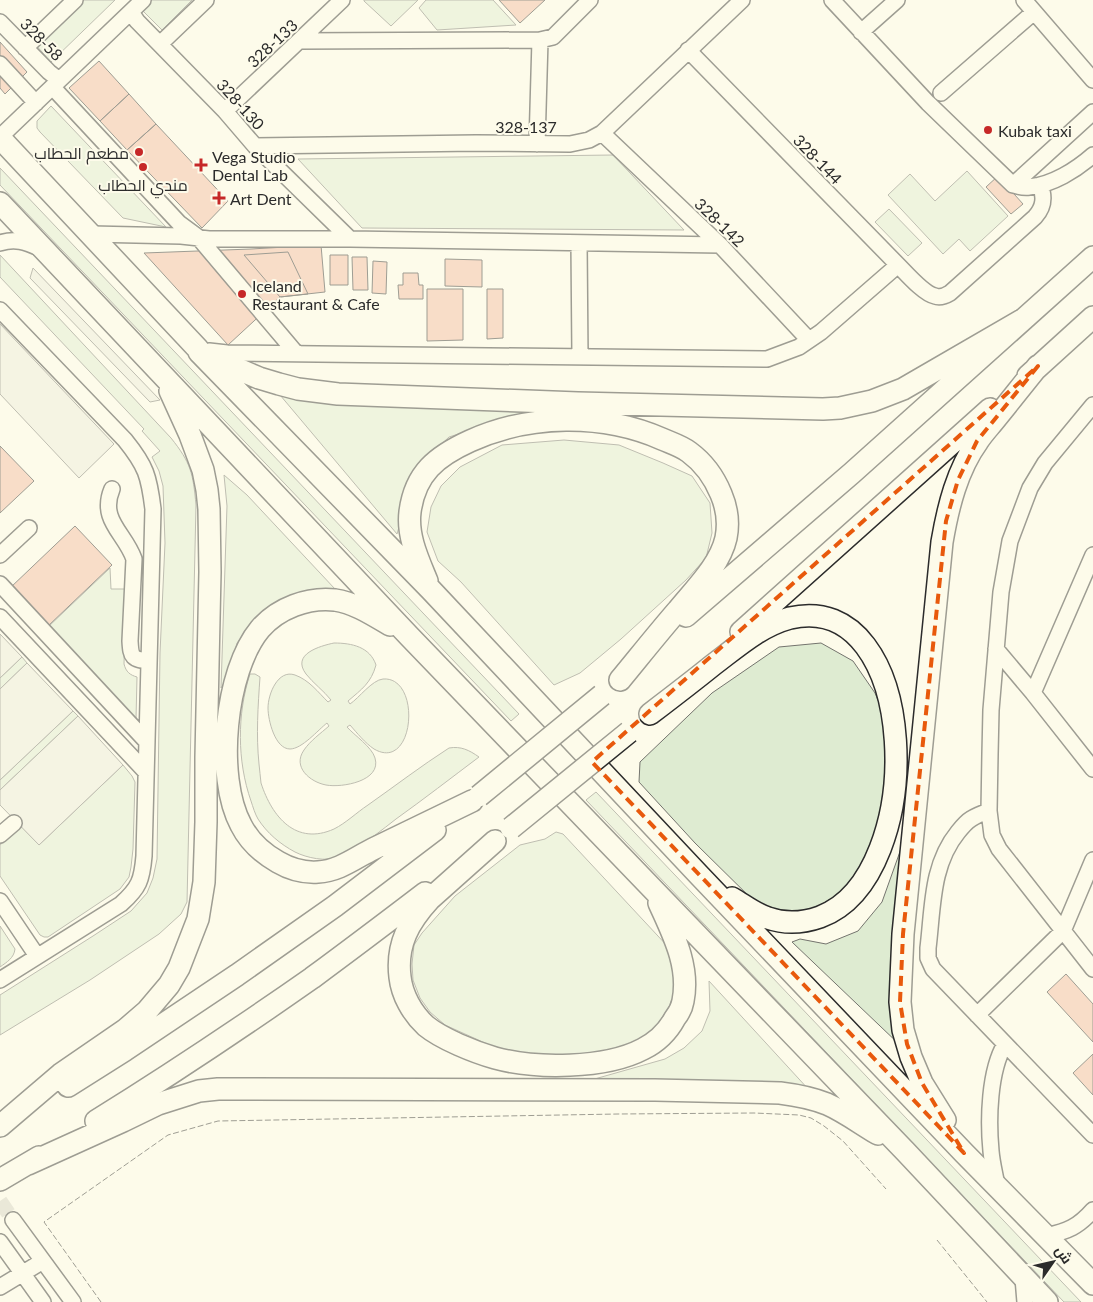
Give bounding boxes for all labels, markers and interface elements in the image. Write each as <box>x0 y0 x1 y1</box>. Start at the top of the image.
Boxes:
street label: 328-58 <box>17 14 67 64</box>
street label: 328-133 <box>243 15 301 71</box>
street label: 328-130 <box>213 75 269 133</box>
street label: 328-137 <box>495 117 557 136</box>
place label: Kubak taxi <box>998 121 1072 140</box>
marker: Kubak taxi <box>982 124 994 136</box>
street label: 328-144 <box>790 130 846 188</box>
place label: مطعم الحطاب <box>34 143 129 165</box>
marker: مطعم الحطاب <box>133 146 145 158</box>
place label: Vega Studio Dental Lab <box>212 147 295 184</box>
marker: Vega Studio Dental Lab <box>194 158 208 172</box>
marker: مندي الحطاب <box>137 161 149 173</box>
place label: مندي الحطاب <box>98 175 188 199</box>
place label: Art Dent <box>230 189 292 208</box>
marker: Art Dent <box>212 191 226 205</box>
street label: 328-142 <box>691 194 749 250</box>
place label: Iceland Restaurant & Cafe <box>252 276 380 313</box>
marker: Iceland Restaurant & Cafe <box>236 288 248 300</box>
north arrow <box>1028 1237 1078 1287</box>
text: ش <box>1051 1242 1076 1267</box>

